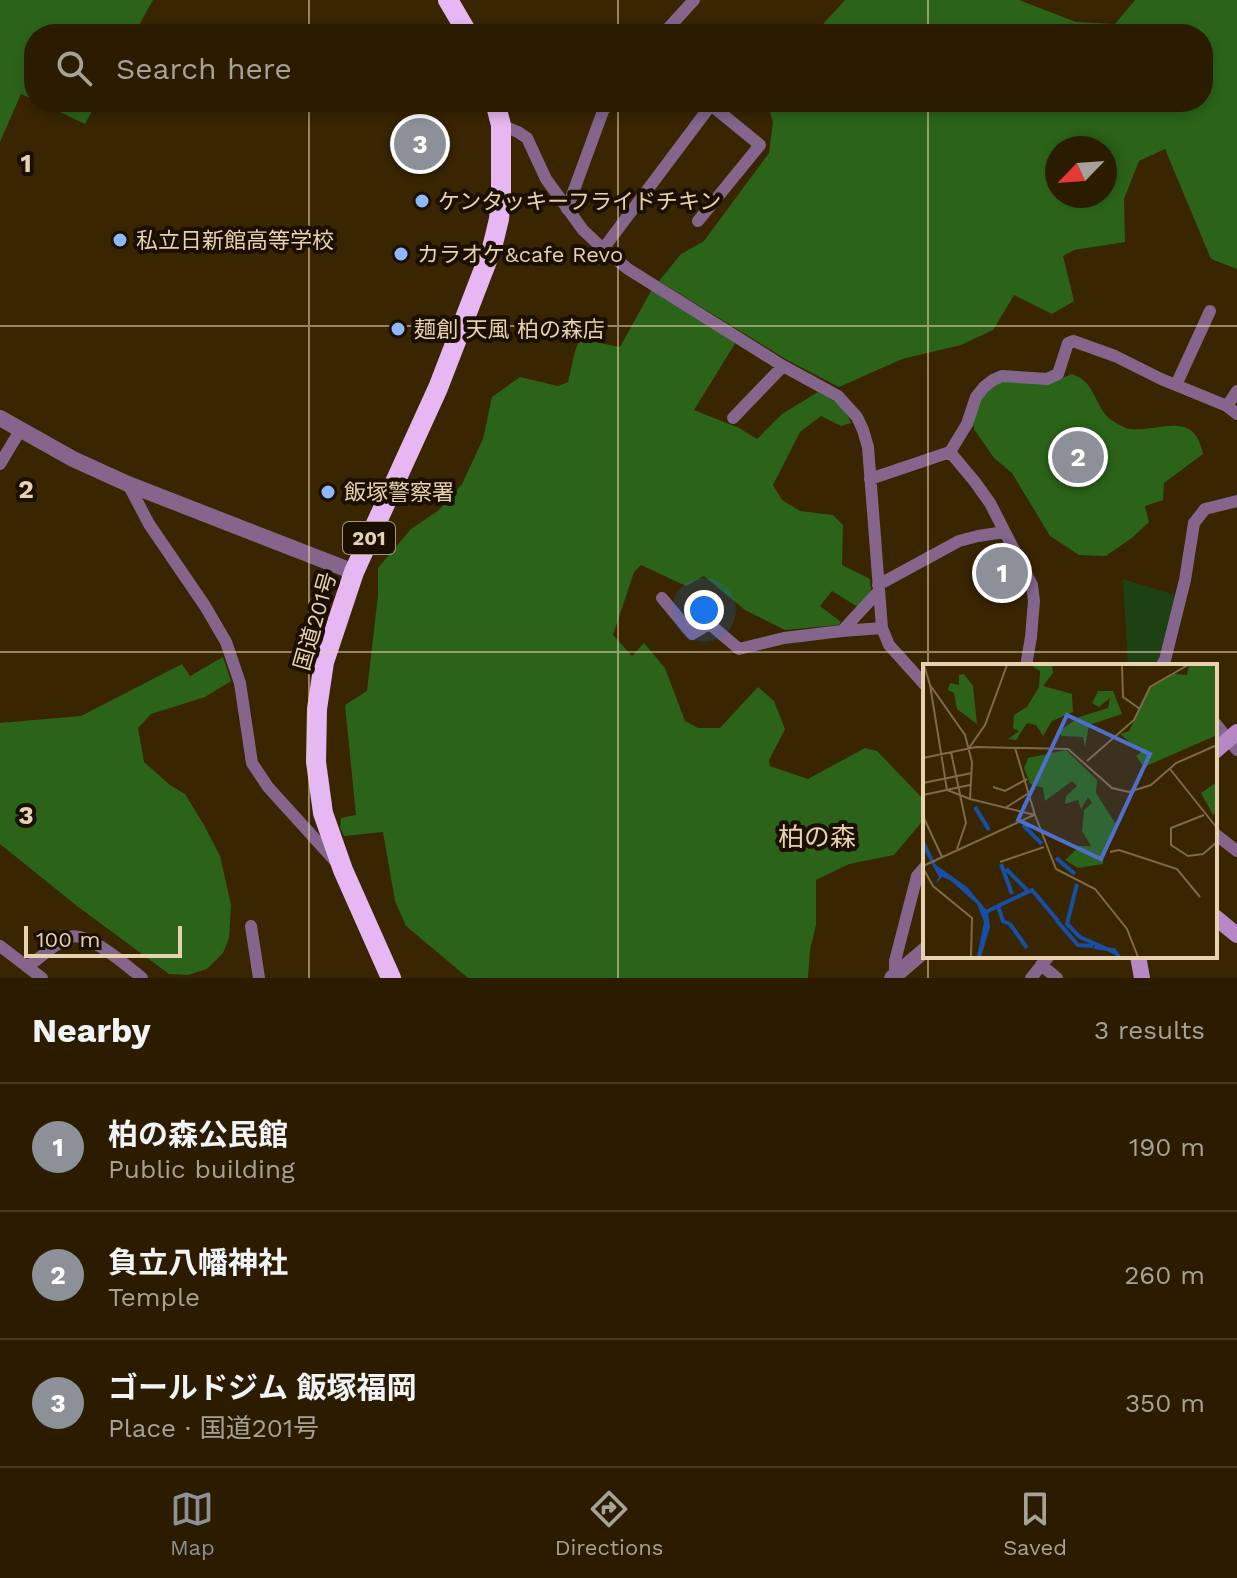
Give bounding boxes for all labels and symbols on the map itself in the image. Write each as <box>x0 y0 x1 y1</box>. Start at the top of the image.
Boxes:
pin: 3 <box>394 114 446 174</box>
north arrow <box>1045 136 1117 208</box>
text: 1 <box>20 148 32 178</box>
place label: ケンタッキーフライドチキン <box>438 189 721 214</box>
marker: ケンタッキーフライドチキン <box>413 192 431 210</box>
place label: 私立日新館高等学校 <box>136 228 334 253</box>
marker: 私立日新館高等学校 <box>111 231 129 249</box>
place label: カラオケ&cafe Revo <box>417 242 623 267</box>
marker: カラオケ&cafe Revo <box>392 245 410 263</box>
place label: 麺創 天風 柏の森店 <box>414 317 605 342</box>
marker: 麺創 天風 柏の森店 <box>389 320 407 338</box>
pin: 2 <box>1052 427 1104 487</box>
text: 2 <box>18 474 34 504</box>
place label: 飯塚警察署 <box>344 480 454 505</box>
marker: 飯塚警察署 <box>319 483 337 501</box>
road number: 201 <box>343 522 395 554</box>
pin: 1 <box>976 543 1028 603</box>
street label: 国道201号 <box>289 569 341 673</box>
your location <box>684 590 724 630</box>
inset map <box>923 664 1217 958</box>
text: 3 <box>18 800 34 830</box>
district label: 柏の森 <box>778 822 856 852</box>
scale bar <box>24 922 182 958</box>

